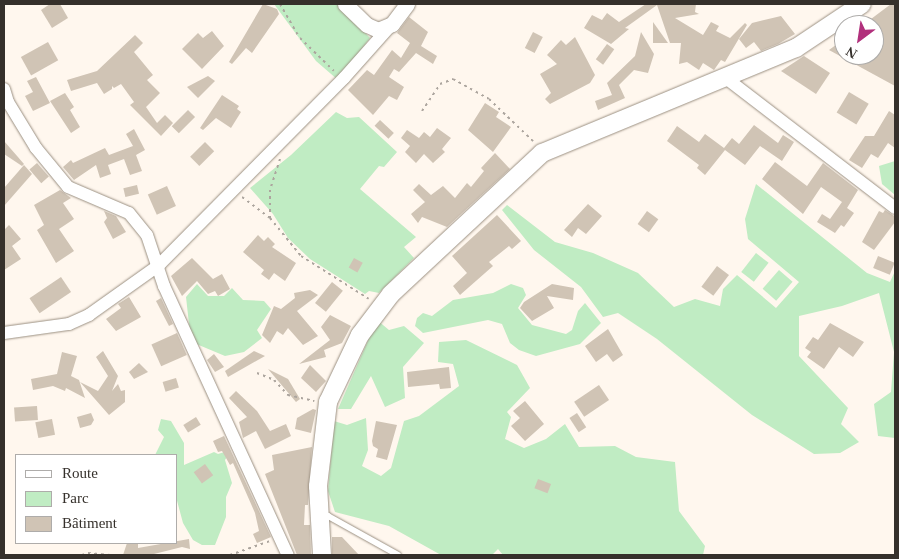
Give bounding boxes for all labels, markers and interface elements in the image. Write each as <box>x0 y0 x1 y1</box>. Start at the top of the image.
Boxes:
north arrow <box>834 15 884 65</box>
text: N <box>843 43 860 61</box>
legend <box>15 454 178 544</box>
text: Route <box>62 465 98 481</box>
text: Parc <box>62 490 89 506</box>
text: Bâtiment <box>62 515 117 531</box>

